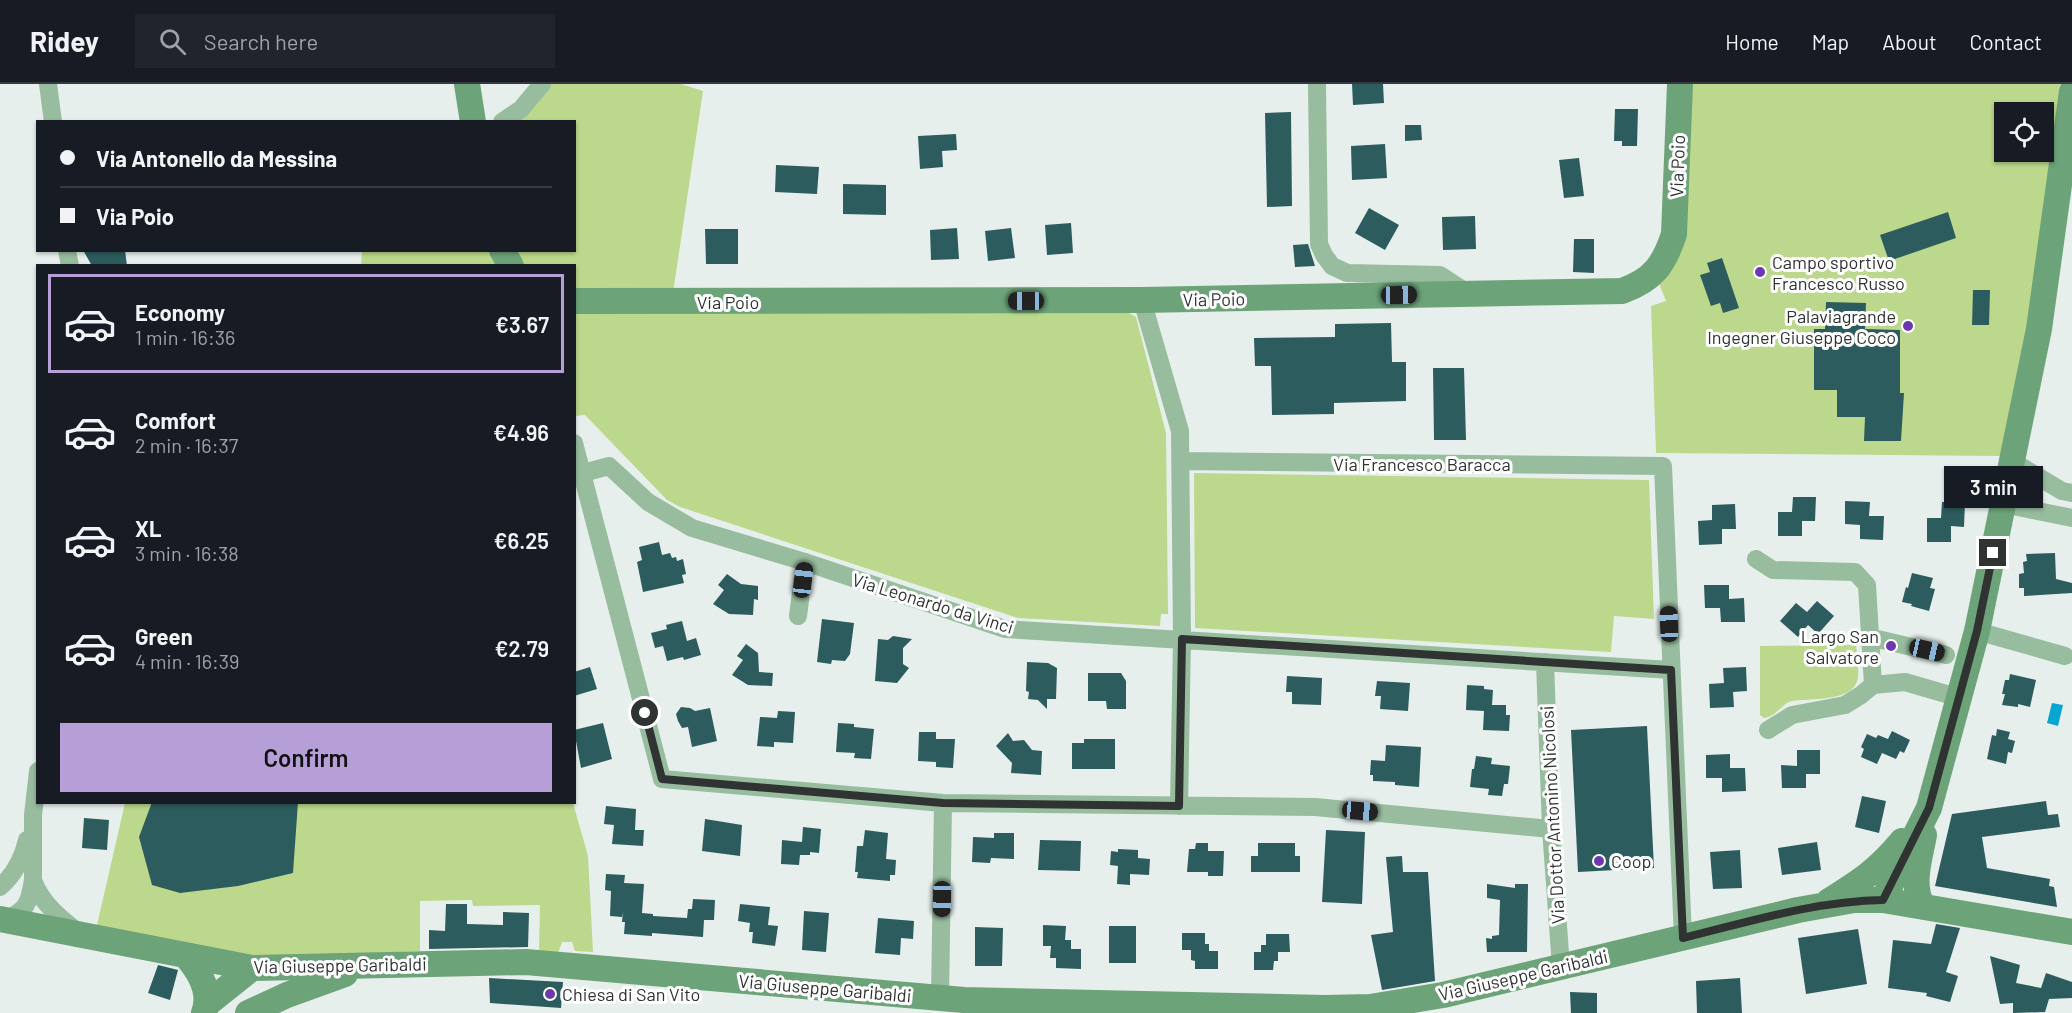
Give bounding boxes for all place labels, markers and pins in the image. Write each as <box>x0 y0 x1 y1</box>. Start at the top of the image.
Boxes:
place label: Campo sportivo Francesco Russo <box>1772 251 1905 294</box>
marker: Campo sportivo Francesco Russo <box>1753 265 1767 279</box>
place label: Palaviagrande Ingegner Giuseppe Coco <box>1707 305 1896 348</box>
marker: Palaviagrande Ingegner Giuseppe Coco <box>1901 319 1915 333</box>
place label: Largo San Salvatore <box>1801 625 1879 668</box>
marker: Largo San Salvatore <box>1884 639 1898 653</box>
place label: Coop <box>1611 850 1651 872</box>
marker: Coop <box>1592 854 1606 868</box>
place label: Chiesa di San Vito <box>562 983 700 1005</box>
marker: Chiesa di San Vito <box>543 987 557 1001</box>

